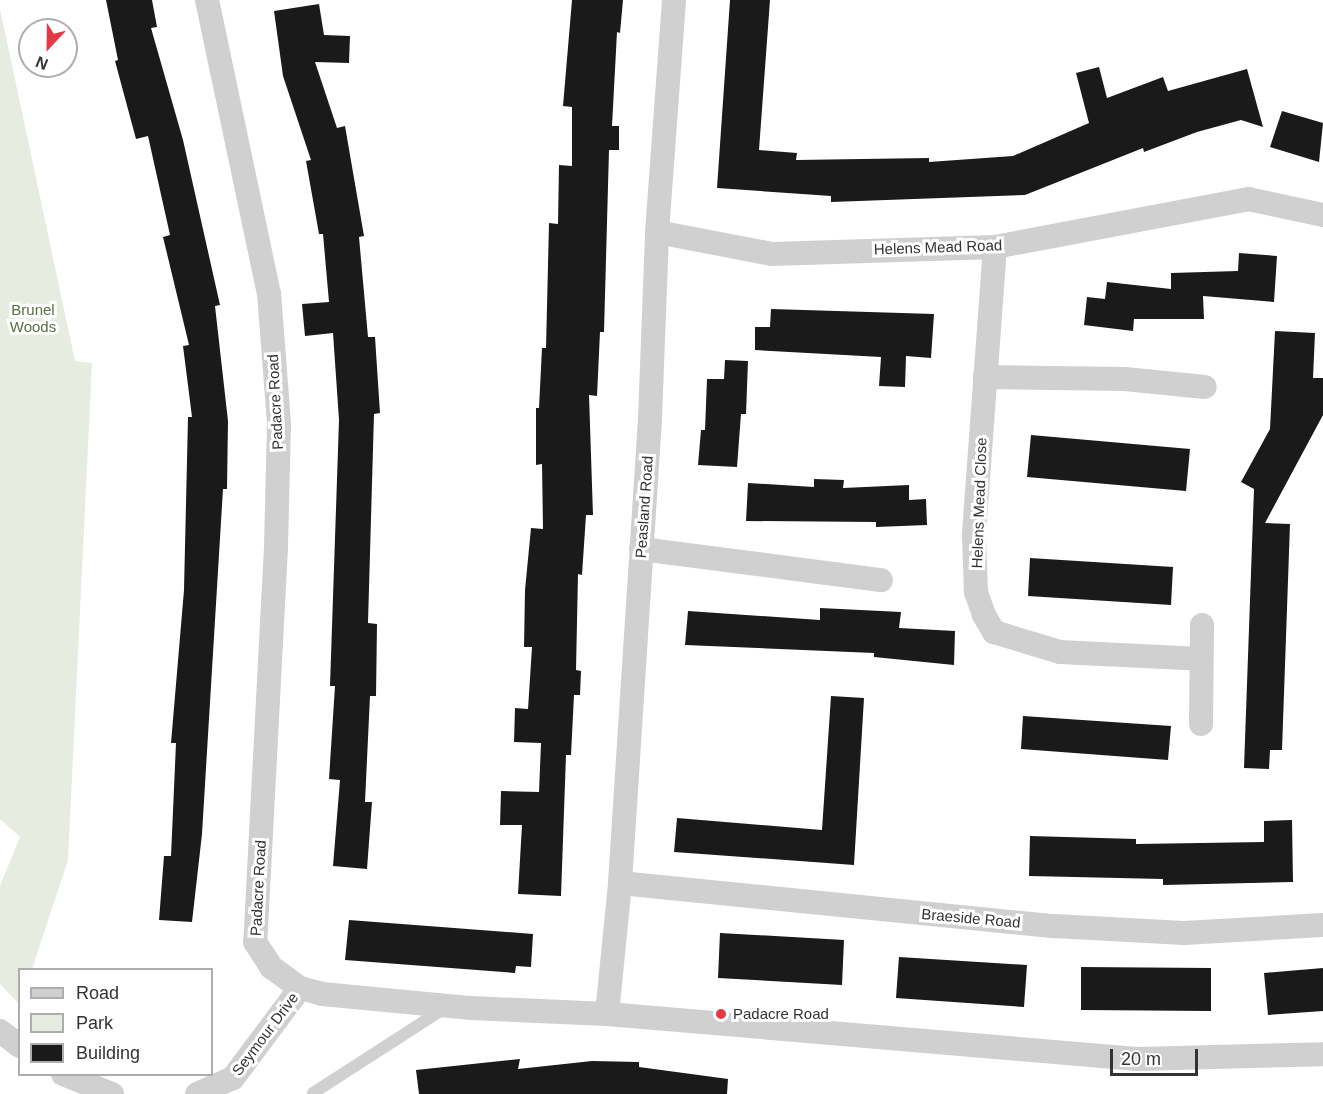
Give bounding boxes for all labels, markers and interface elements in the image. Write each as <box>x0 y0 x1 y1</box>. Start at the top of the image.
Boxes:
north arrow <box>18 18 78 78</box>
text: N <box>33 53 50 73</box>
street label: Helens Mead Road <box>874 236 1002 258</box>
park label: Brunel Woods <box>10 300 56 335</box>
street label: Padacre Road <box>264 354 286 450</box>
street label: Helens Mead Close <box>968 437 990 569</box>
street label: Peasland Road <box>631 455 657 559</box>
street label: Padacre Road <box>247 840 269 936</box>
street label: Braeside Road <box>921 905 1021 931</box>
legend <box>18 968 213 1076</box>
text: Road <box>76 983 119 1003</box>
street label: Seymour Drive <box>228 989 302 1079</box>
place label: Padacre Road <box>733 1005 829 1023</box>
marker: Padacre Road <box>714 1007 728 1021</box>
text: Park <box>76 1013 113 1033</box>
scale bar <box>1113 1037 1202 1075</box>
text: Building <box>76 1043 140 1063</box>
text: 20 m <box>1121 1049 1161 1069</box>

